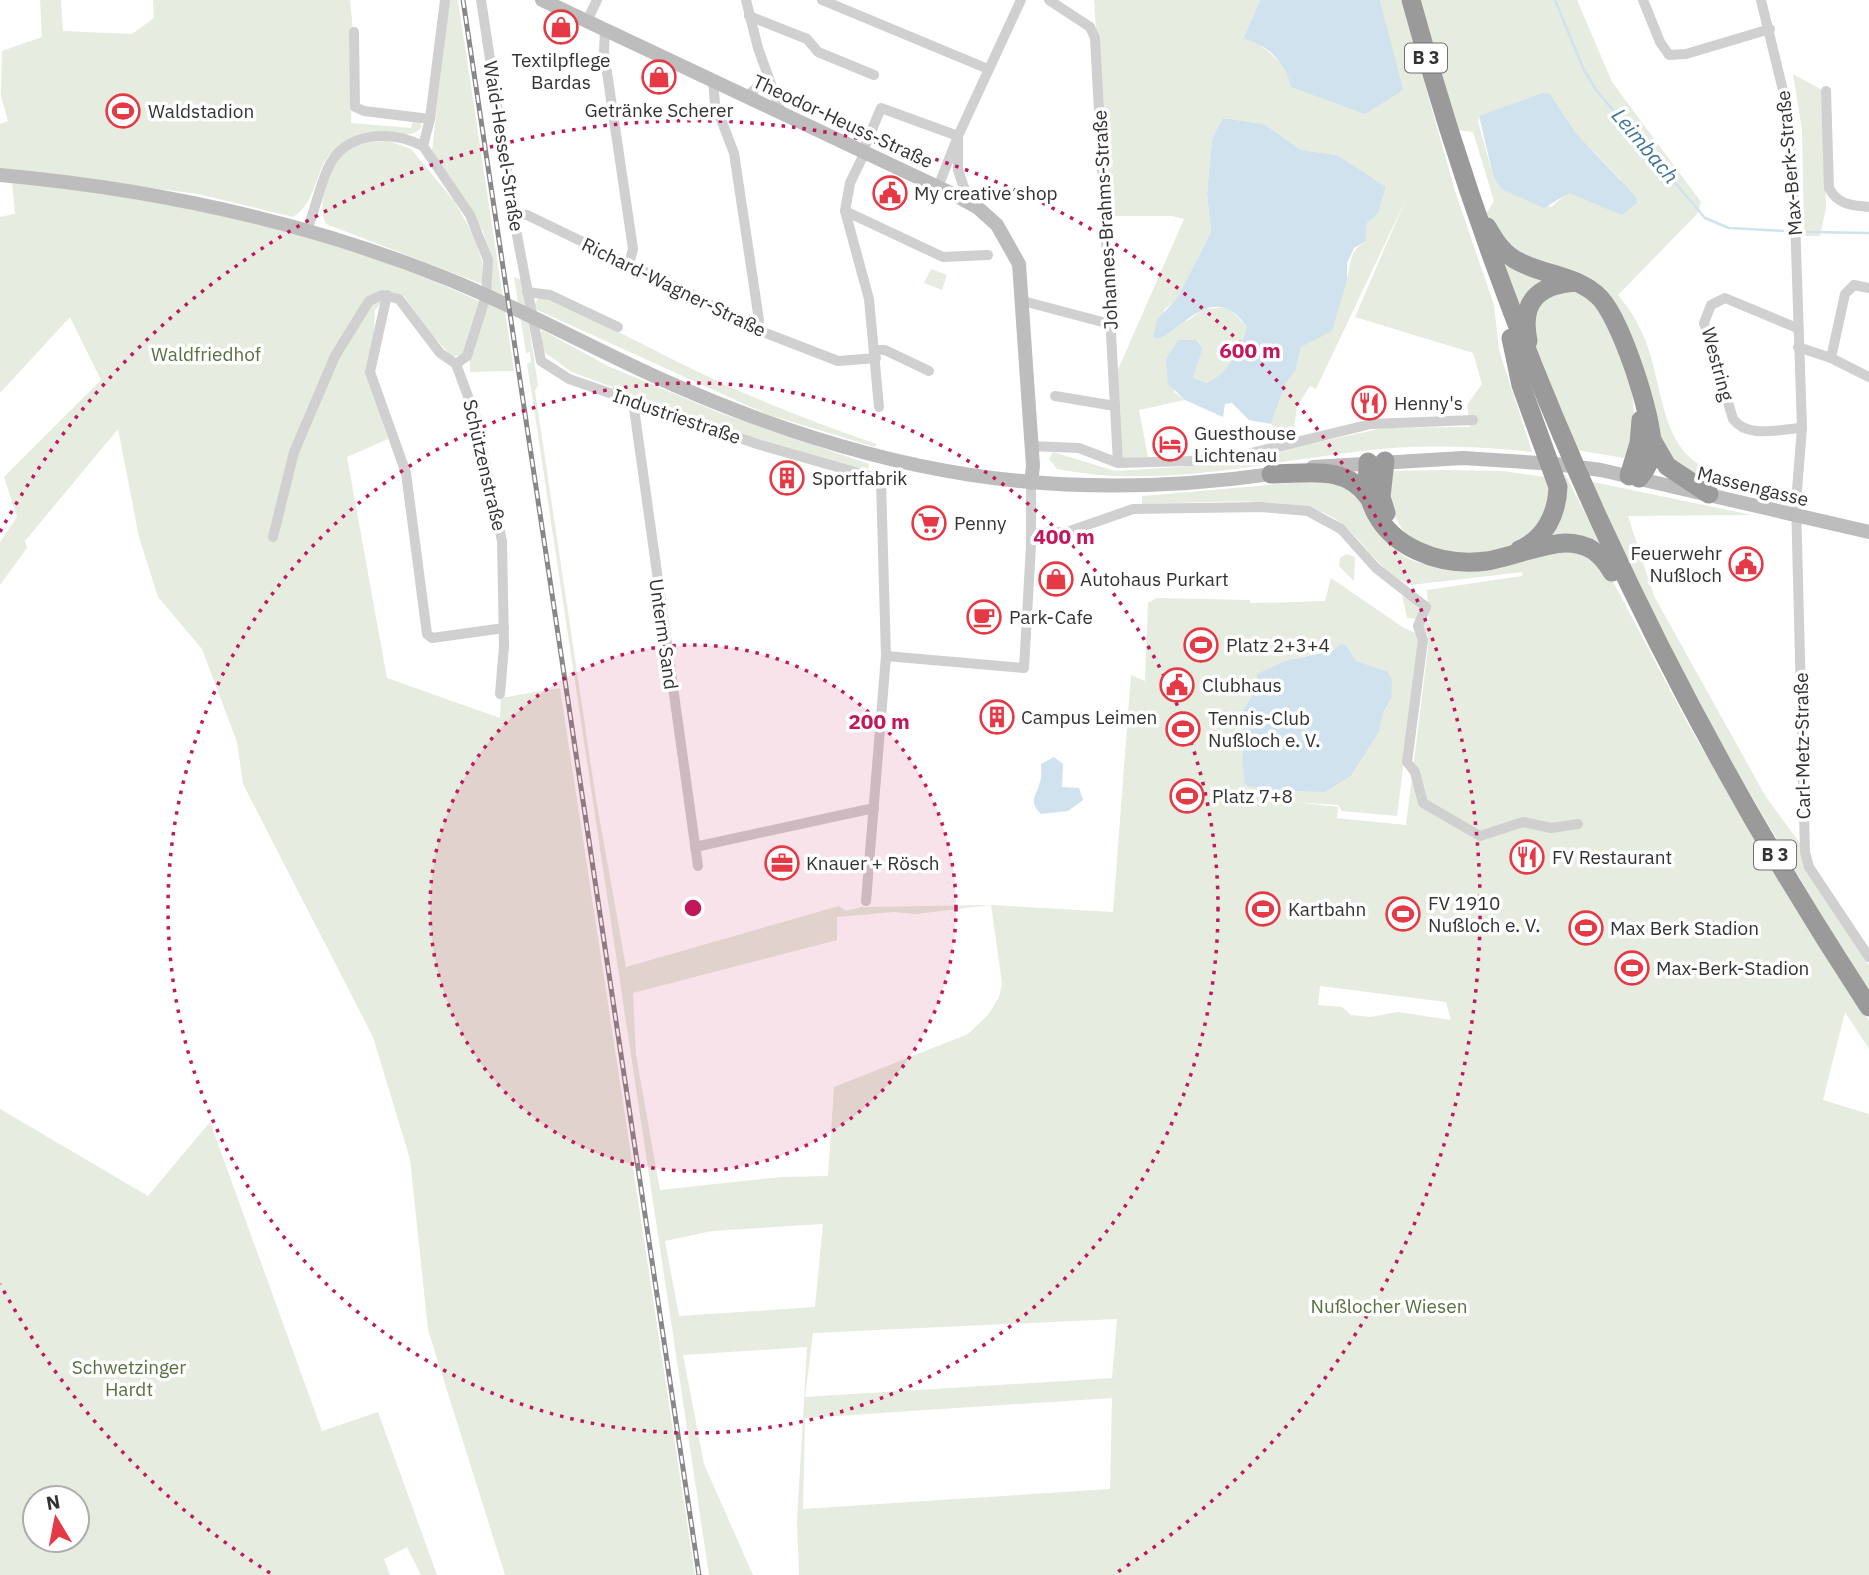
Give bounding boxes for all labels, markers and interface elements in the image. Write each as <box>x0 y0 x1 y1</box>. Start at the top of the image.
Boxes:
shop icon: Textilpflege Bardas <box>542 8 580 46</box>
road number: B 3 <box>1405 44 1447 72</box>
place label: Textilpflege Bardas <box>511 48 611 94</box>
shop icon: Getränke Scherer <box>640 58 678 96</box>
street label: Waid-Hessel-Straße <box>479 59 529 233</box>
street label: Theodor-Heuss-Straße <box>749 69 937 173</box>
street label: Max-Berk-Straße <box>1771 89 1807 237</box>
sports icon: Waldstadion <box>104 92 142 130</box>
place label: Getränke Scherer <box>585 98 733 122</box>
place label: Waldstadion <box>148 99 254 123</box>
water label: Leimbach <box>1606 102 1686 189</box>
street label: Johannes-Brahms-Straße <box>1087 109 1123 331</box>
public building icon: My creative shop <box>871 174 909 212</box>
place label: My creative shop <box>914 181 1058 205</box>
street label: Richard-Wagner-Straße <box>578 232 770 342</box>
street label: Westring <box>1697 324 1739 404</box>
text: 600 m <box>1219 336 1281 364</box>
park label: Waldfriedhof <box>151 342 261 366</box>
street label: Industriestraße <box>610 383 744 449</box>
restaurant icon: Henny's <box>1350 384 1388 422</box>
place label: Henny's <box>1394 391 1463 415</box>
street label: Schützenstraße <box>458 397 512 533</box>
place label: Guesthouse Lichtenau <box>1194 421 1296 467</box>
hotel icon: Guesthouse Lichtenau <box>1151 425 1189 463</box>
building icon: Sportfabrik <box>768 459 806 497</box>
street label: Massengasse <box>1695 461 1811 511</box>
place label: Sportfabrik <box>812 466 907 490</box>
supermarket icon: Penny <box>910 504 948 542</box>
place label: Penny <box>954 511 1007 535</box>
text: 400 m <box>1033 522 1095 550</box>
place label: Feuerwehr Nußloch <box>1630 541 1722 587</box>
public building icon: Feuerwehr Nußloch <box>1727 545 1765 583</box>
shop icon: Autohaus Purkart <box>1037 560 1075 598</box>
place label: Autohaus Purkart <box>1080 567 1229 591</box>
street label: Unterm Sand <box>644 577 684 691</box>
cafe icon: Park-Cafe <box>965 598 1003 636</box>
place label: Park-Cafe <box>1009 605 1093 629</box>
sports icon: Platz 2+3+4 <box>1182 626 1220 664</box>
place label: Platz 2+3+4 <box>1226 633 1330 657</box>
public building icon: Clubhaus <box>1158 666 1196 704</box>
street label: Carl-Metz-Straße <box>1789 672 1815 820</box>
place label: Clubhaus <box>1202 673 1282 697</box>
building icon: Campus Leimen <box>978 698 1016 736</box>
place label: Campus Leimen <box>1021 705 1157 729</box>
place label: Tennis-Club Nußloch e. V. <box>1208 706 1320 752</box>
text: 200 m <box>848 707 910 735</box>
sports icon: Tennis-Club Nußloch e. V. <box>1164 710 1202 748</box>
sports icon: Platz 7+8 <box>1168 777 1206 815</box>
place label: Platz 7+8 <box>1212 784 1293 808</box>
restaurant icon: FV Restaurant <box>1508 838 1546 876</box>
road number: B 3 <box>1754 840 1796 870</box>
office icon: Knauer + Rösch <box>763 844 801 882</box>
place label: FV Restaurant <box>1552 845 1672 869</box>
place label: Knauer + Rösch <box>806 851 939 875</box>
sports icon: Kartbahn <box>1244 890 1282 928</box>
place label: FV 1910 Nußloch e. V. <box>1428 891 1540 937</box>
sports icon: FV 1910 Nußloch e. V. <box>1384 895 1422 933</box>
centre of rings <box>681 896 705 920</box>
place label: Kartbahn <box>1288 897 1366 921</box>
sports icon: Max Berk Stadion <box>1567 909 1605 947</box>
place label: Max Berk Stadion <box>1610 916 1759 940</box>
sports icon: Max-Berk-Stadion <box>1613 949 1651 987</box>
place label: Max-Berk-Stadion <box>1656 956 1809 980</box>
park label: Nußlocher Wiesen <box>1310 1294 1468 1318</box>
park label: Schwetzinger Hardt <box>72 1355 186 1401</box>
north arrow <box>21 1484 91 1554</box>
text: N <box>44 1489 62 1515</box>

